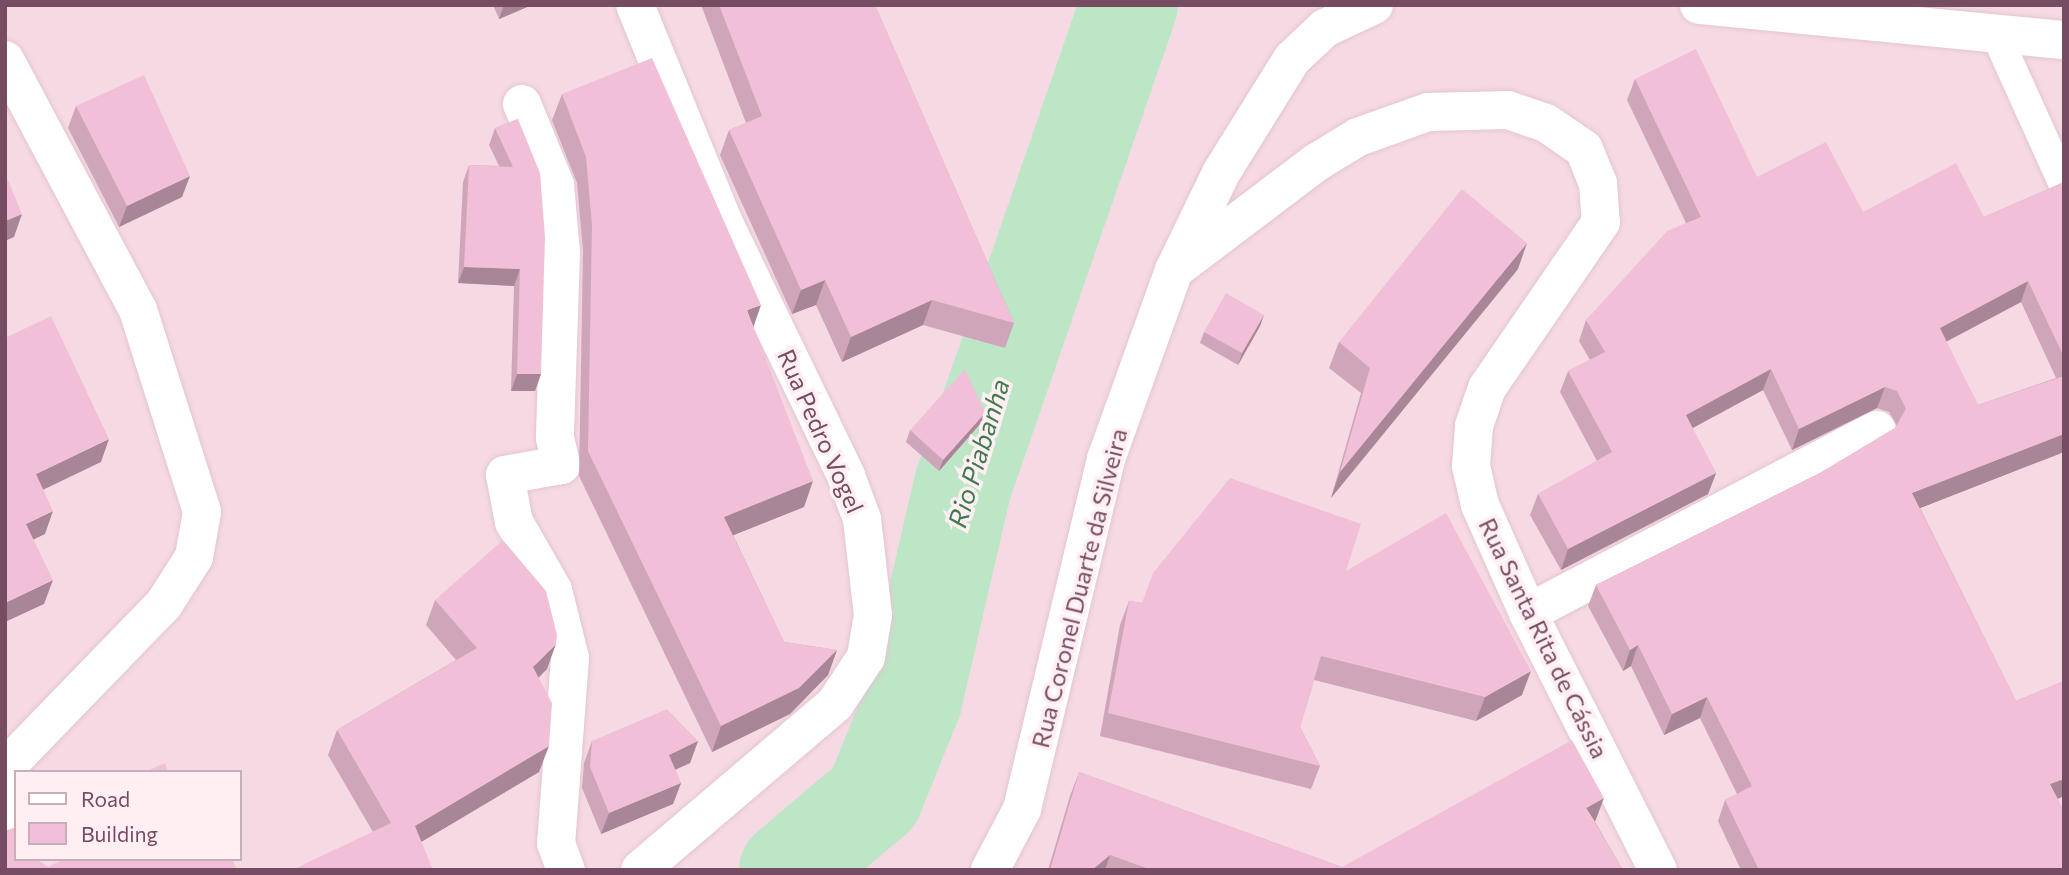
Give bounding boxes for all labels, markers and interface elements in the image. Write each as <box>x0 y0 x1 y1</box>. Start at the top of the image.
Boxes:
street label: Rua Pedro Vogel <box>772 345 870 517</box>
water label: Rio Piabanha <box>941 375 1015 531</box>
street label: Rua Coronel Duarte da Silveira <box>1025 425 1133 751</box>
street label: Rua Santa Rita de Cássia <box>1473 513 1615 763</box>
legend <box>14 770 242 861</box>
text: Road <box>81 786 130 811</box>
text: Building <box>81 821 158 846</box>

